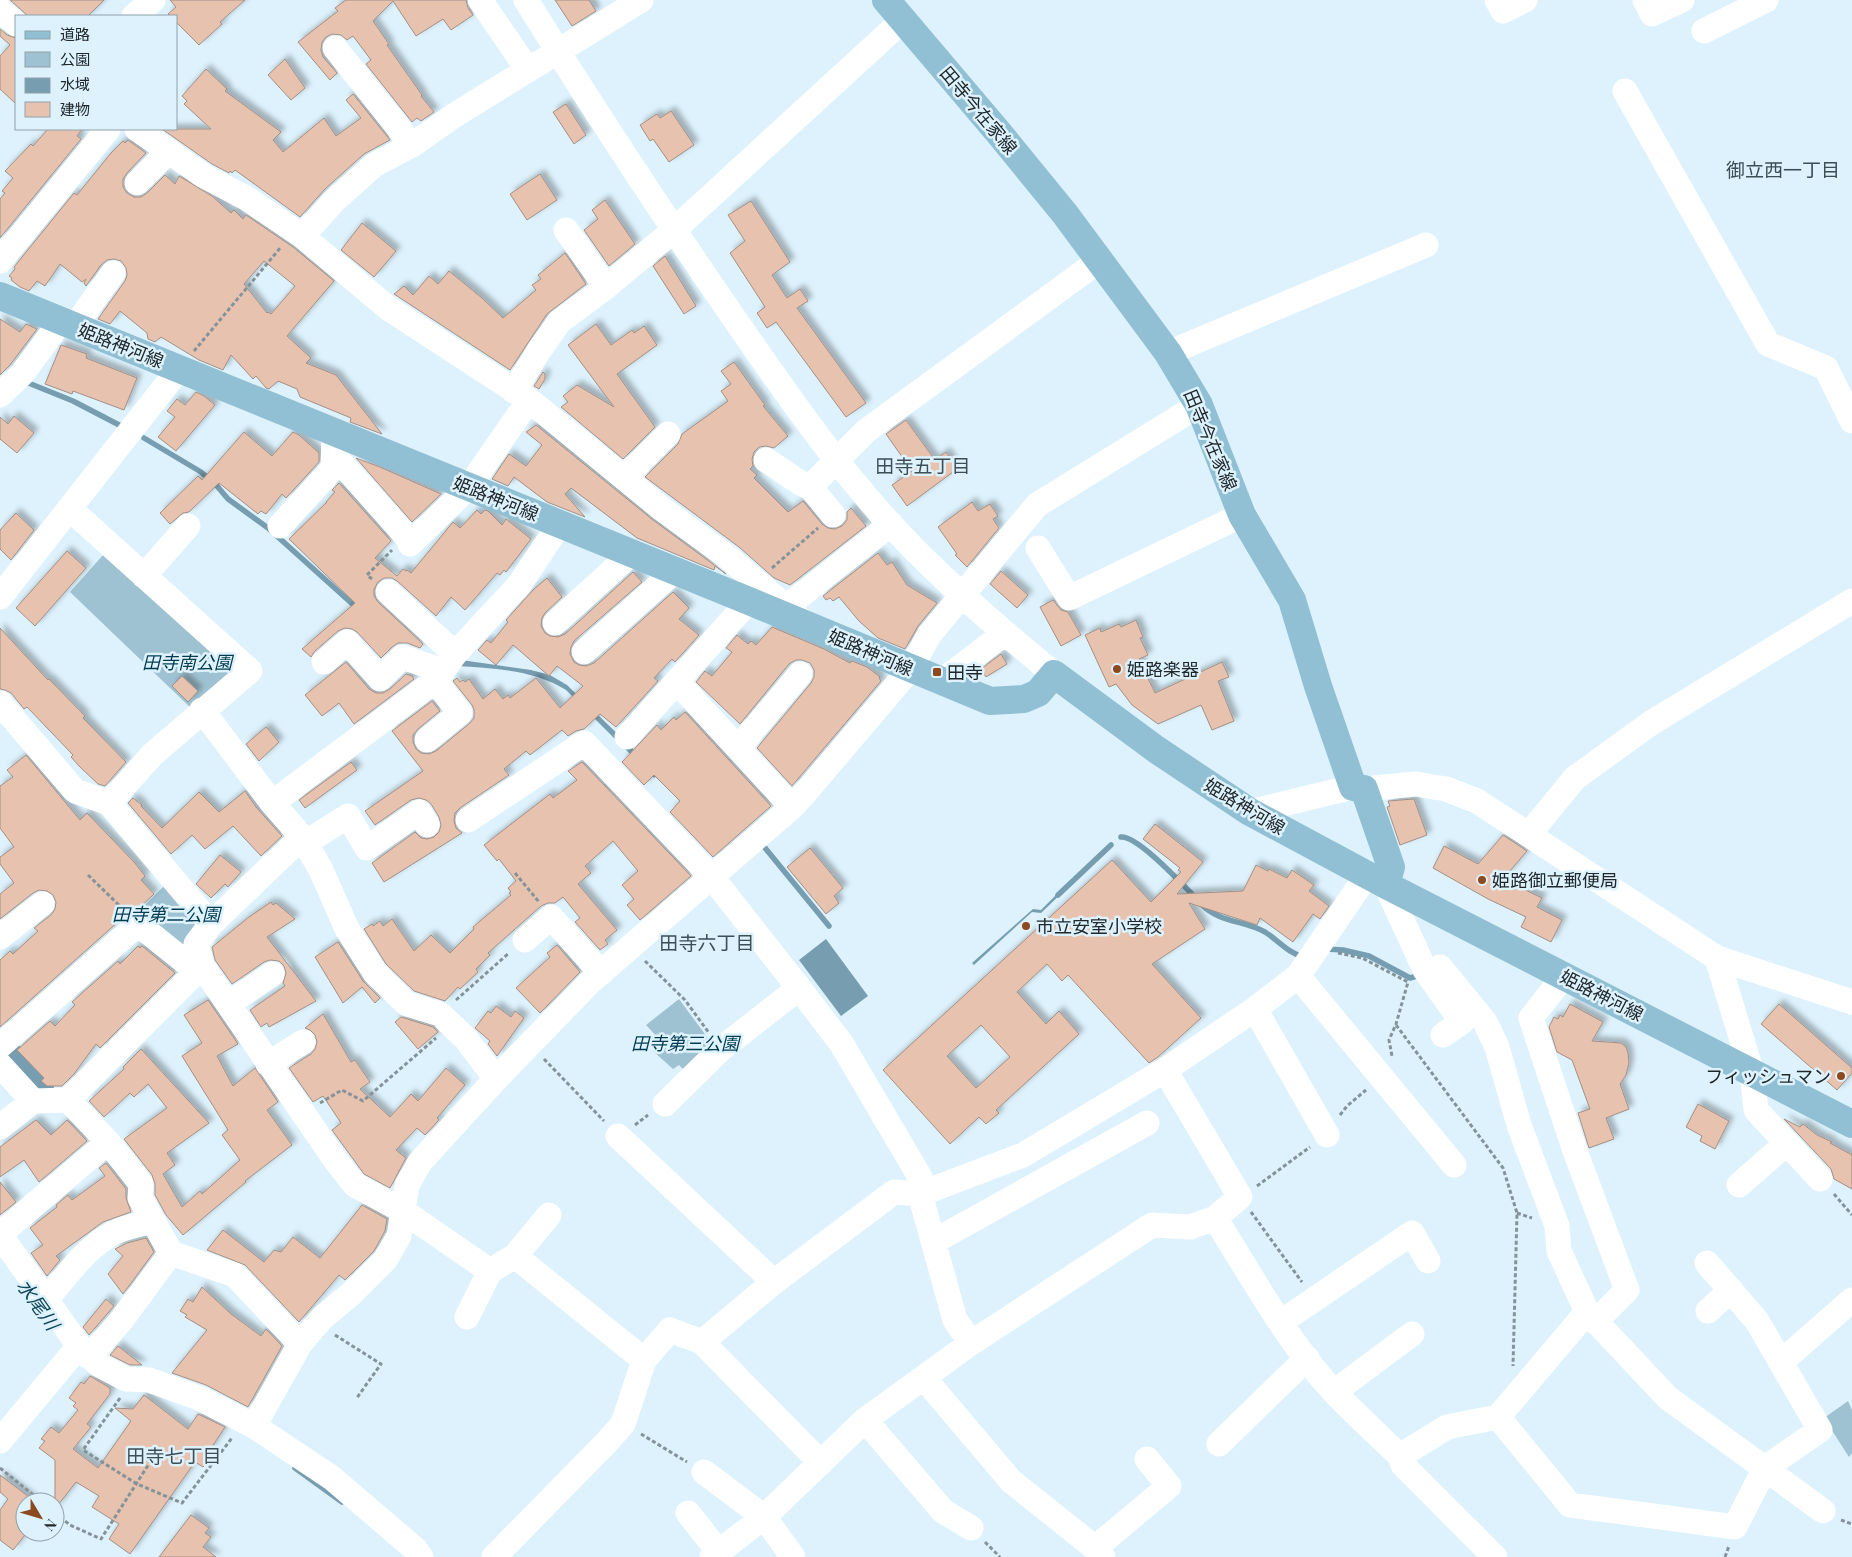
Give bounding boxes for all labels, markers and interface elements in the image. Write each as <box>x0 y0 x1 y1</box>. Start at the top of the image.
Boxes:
legend <box>15 15 178 130</box>
text: 道路 <box>60 24 90 44</box>
text: 公園 <box>60 49 90 69</box>
street label: 田寺今在家線 <box>935 61 1023 159</box>
text: 水域 <box>60 74 90 94</box>
text: 建物 <box>60 99 90 119</box>
district label: 御立西一丁目 <box>1726 156 1840 182</box>
street label: 姫路神河線 <box>75 317 167 373</box>
street label: 田寺今在家線 <box>1179 386 1243 494</box>
district label: 田寺五丁目 <box>875 452 971 478</box>
street label: 姫路神河線 <box>450 470 542 526</box>
street label: 姫路神河線 <box>825 623 917 681</box>
park label: 田寺南公園 <box>142 650 235 674</box>
place label: 姫路楽器 <box>1127 657 1199 681</box>
place label: 田寺 <box>947 660 983 684</box>
marker: 姫路楽器 <box>1111 663 1123 675</box>
marker: 田寺 <box>931 666 943 678</box>
street label: 姫路神河線 <box>1200 773 1290 839</box>
place label: 姫路御立郵便局 <box>1492 868 1618 892</box>
marker: 姫路御立郵便局 <box>1476 874 1488 886</box>
park label: 田寺第二公園 <box>112 902 223 926</box>
place label: 市立安室小学校 <box>1036 914 1162 938</box>
marker: 市立安室小学校 <box>1020 920 1032 932</box>
district label: 田寺六丁目 <box>659 929 755 955</box>
street label: 姫路神河線 <box>1556 964 1648 1026</box>
park label: 田寺第三公園 <box>631 1031 742 1055</box>
place label: フィッシュマン <box>1705 1064 1831 1088</box>
marker: フィッシュマン <box>1835 1070 1847 1082</box>
water label: 水尾川 <box>12 1273 67 1336</box>
district label: 田寺七丁目 <box>126 1442 222 1468</box>
north arrow <box>15 1492 65 1542</box>
text: N <box>40 1515 61 1535</box>

